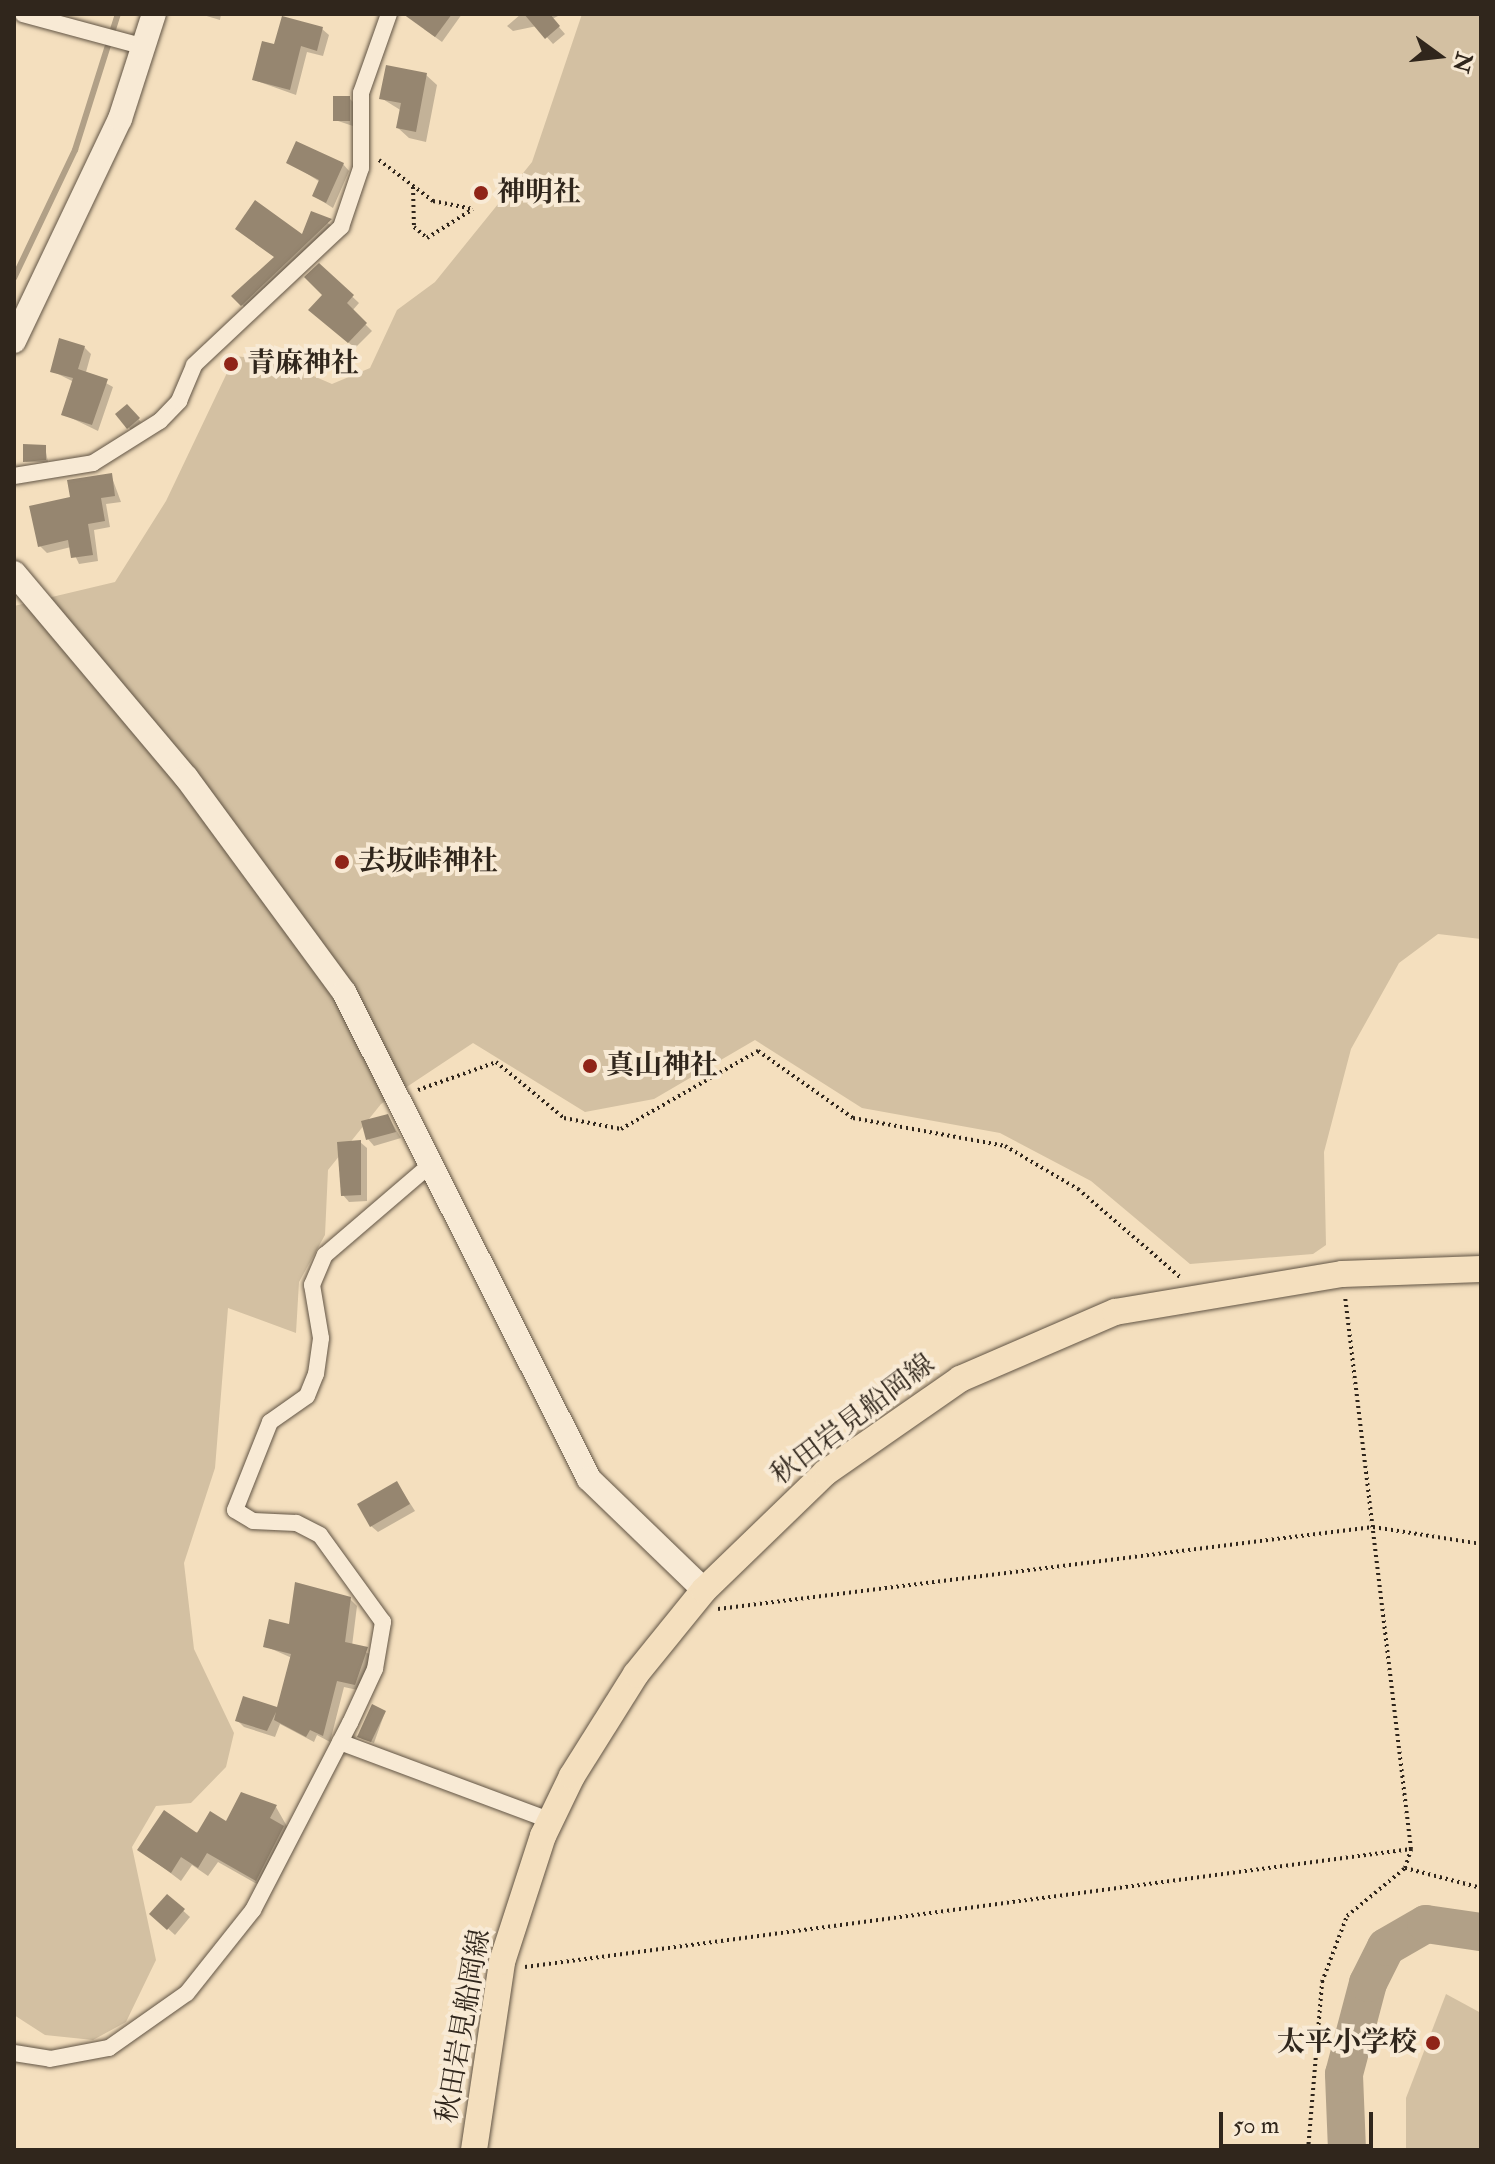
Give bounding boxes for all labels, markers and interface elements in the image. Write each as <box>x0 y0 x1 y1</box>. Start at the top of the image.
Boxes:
north arrow <box>1399 16 1479 96</box>
text: N <box>1446 49 1478 75</box>
place label: 神明社 <box>497 176 581 210</box>
marker: 神明社 <box>472 184 490 202</box>
place label: 青麻神社 <box>247 347 359 381</box>
marker: 青麻神社 <box>222 355 240 373</box>
place label: 去坂峠神社 <box>358 845 498 879</box>
marker: 去坂峠神社 <box>333 853 351 871</box>
place label: 真山神社 <box>606 1049 718 1083</box>
marker: 真山神社 <box>581 1057 599 1075</box>
street label: 秋田岩見船岡線 <box>765 1348 941 1492</box>
street label: 秋田岩見船岡線 <box>430 1927 498 2125</box>
place label: 太平小学校 <box>1277 2026 1417 2060</box>
marker: 太平小学校 <box>1424 2034 1442 2052</box>
scale bar <box>1223 2096 1377 2146</box>
text: 50 m <box>1233 2110 1279 2141</box>

